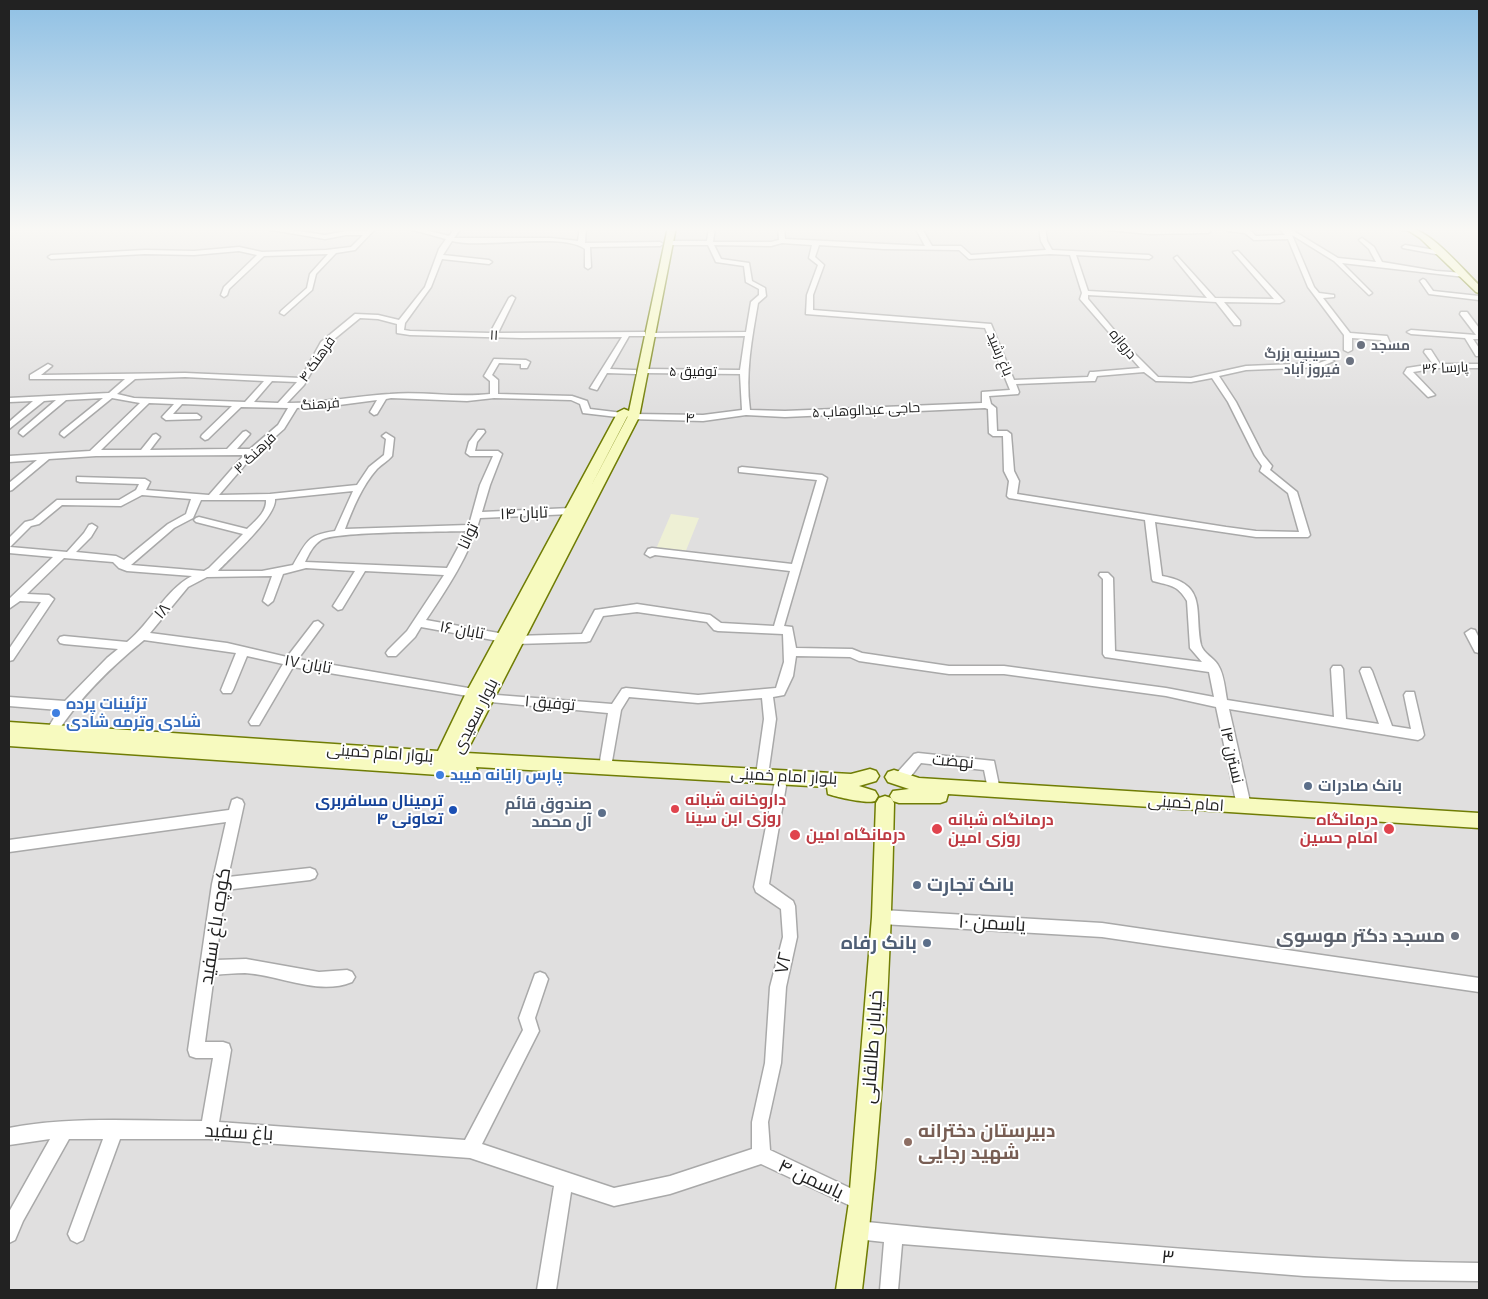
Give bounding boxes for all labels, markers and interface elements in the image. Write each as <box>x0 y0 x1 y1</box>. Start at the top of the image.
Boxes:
street label: ۱۱ <box>489 326 499 344</box>
street label: دروازه <box>1106 326 1140 362</box>
street label: باغ رشید <box>983 330 1017 378</box>
street label: فرهنگ ۴ <box>295 333 339 385</box>
place label: مسجد <box>1371 337 1410 353</box>
marker: مسجد <box>1355 339 1367 351</box>
place label: حسینیه بزرگ فیروز آباد <box>1264 345 1340 378</box>
marker: حسینیه بزرگ فیروز آباد <box>1344 355 1356 367</box>
street label: پارسا ۳۶ <box>1421 358 1469 378</box>
street label: توفیق ۵ <box>669 363 717 379</box>
street label: فرهنگ <box>300 394 340 414</box>
street label: حاجی عبدالوهاب ۵ <box>812 399 920 421</box>
street label: ۴ <box>685 410 695 426</box>
street label: فرهنگ ۳ <box>230 429 280 477</box>
street label: تابان ۱۴ <box>500 503 548 523</box>
street label: توانا <box>454 520 482 552</box>
street label: ۱۸ <box>150 599 174 623</box>
street label: تابان ۱۶ <box>438 617 486 643</box>
street label: تابان ۱۷ <box>283 650 333 678</box>
street label: بلوار سعیدی <box>448 675 502 757</box>
street label: توفیق ۱ <box>524 691 576 715</box>
place label: تزئینات پرده شادی وترمه شادی <box>66 694 201 732</box>
marker: تزئینات پرده شادی وترمه شادی <box>50 707 62 719</box>
street label: نسترن ۱۴ <box>1216 725 1248 785</box>
street label: بلوار امام خمینی <box>326 740 434 766</box>
street label: نهضت <box>931 750 975 772</box>
street label: بلوار امام خمینی <box>730 764 838 788</box>
place label: پارس رایانه میبد <box>450 765 562 785</box>
marker: پارس رایانه میبد <box>434 769 446 781</box>
place label: بانک صادرات <box>1318 776 1402 796</box>
marker: بانک صادرات <box>1302 780 1314 792</box>
place label: داروخانه شبانه روزی ابن سینا <box>685 790 786 828</box>
place label: ترمینال مسافربری تعاونی ۴ <box>315 791 443 829</box>
street label: امام خمینی <box>1147 791 1225 815</box>
place label: صندوق قائم آل محمد <box>505 794 592 832</box>
marker: داروخانه شبانه روزی ابن سینا <box>669 803 681 815</box>
marker: ترمینال مسافربری تعاونی ۴ <box>447 804 459 816</box>
marker: صندوق قائم آل محمد <box>596 807 608 819</box>
place label: درمانگاه شبانه روزی امین <box>948 810 1054 848</box>
place label: درمانگاه امام حسین <box>1300 810 1378 848</box>
marker: درمانگاه شبانه روزی امین <box>930 822 944 836</box>
marker: درمانگاه امام حسین <box>1382 822 1396 836</box>
place label: درمانگاه امین <box>806 825 905 845</box>
marker: درمانگاه امین <box>788 828 802 842</box>
street label: کوچه باغ سفید <box>195 866 235 986</box>
place label: بانک تجارت <box>927 874 1014 896</box>
marker: بانک تجارت <box>911 879 923 891</box>
street label: یاسمن ۱۰ <box>958 910 1026 936</box>
place label: مسجد دکتر موسوی <box>1276 925 1445 947</box>
marker: مسجد دکتر موسوی <box>1449 930 1461 942</box>
place label: بانک رفاه <box>841 932 917 954</box>
marker: بانک رفاه <box>921 937 933 949</box>
street label: ۷۲ <box>769 950 797 976</box>
street label: خیابان طالقانی <box>857 989 887 1105</box>
street label: باغ سفید <box>204 1119 274 1145</box>
place label: دبیرستان دخترانه شهید رجایی <box>918 1120 1055 1164</box>
marker: دبیرستان دخترانه شهید رجایی <box>902 1136 914 1148</box>
street label: یاسمن ۴ <box>775 1154 847 1204</box>
street label: ۳ <box>1161 1245 1175 1269</box>

